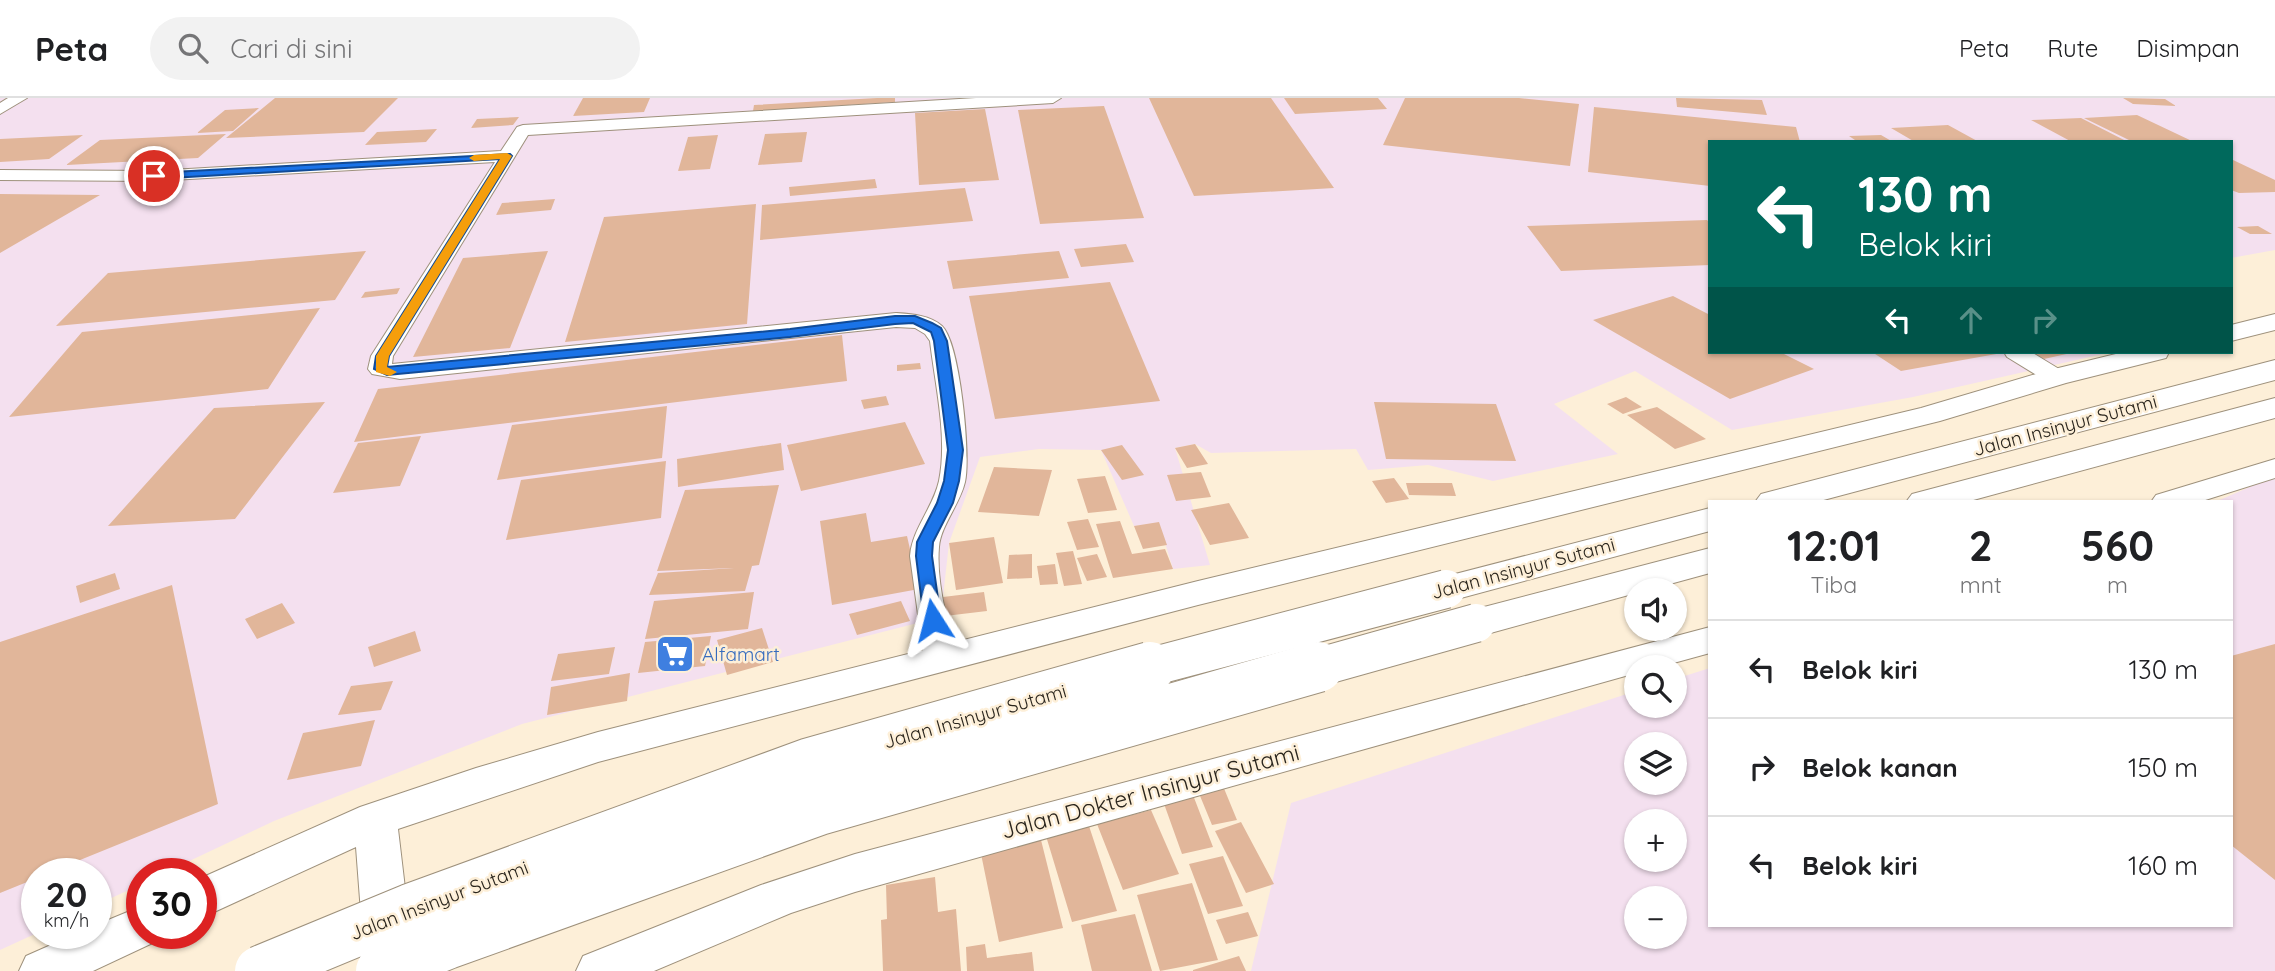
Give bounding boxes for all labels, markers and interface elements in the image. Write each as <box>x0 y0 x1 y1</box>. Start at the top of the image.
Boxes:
search box <box>150 17 640 80</box>
text: Peta <box>35 28 108 69</box>
icon: search <box>174 29 212 67</box>
text: Cari di sini <box>230 32 352 65</box>
text: Peta <box>1959 33 2009 63</box>
text: Rute <box>2047 33 2098 63</box>
text: Disimpan <box>2136 33 2240 63</box>
pin <box>124 146 184 206</box>
icon: arrive <box>135 157 173 195</box>
text: 130 m <box>1858 163 1992 224</box>
icon: left <box>1743 168 1834 259</box>
text: Belok kiri <box>1858 224 1992 264</box>
icon: left <box>1879 301 1917 339</box>
icon: ahead <box>1952 301 1990 339</box>
icon: right <box>2025 301 2063 339</box>
street label: Jalan Insinyur Sutami <box>1971 389 2159 461</box>
text: 12:01 <box>1787 519 1881 572</box>
text: 2 <box>1969 519 1993 572</box>
text: 560 <box>2081 519 2154 572</box>
street label: Jalan Insinyur Sutami <box>1429 532 1617 604</box>
text: Tiba <box>1811 570 1857 599</box>
text: mnt <box>1960 570 2002 599</box>
text: m <box>2107 570 2128 599</box>
map controls <box>1624 578 1687 949</box>
button: sound <box>1624 578 1687 641</box>
position arrow <box>896 583 970 657</box>
supermarket icon: Alfamart <box>654 633 696 675</box>
place label: Alfamart <box>702 642 780 666</box>
icon: left <box>1743 650 1781 688</box>
text: Belok kiri <box>1802 653 1918 686</box>
text: 130 m <box>2128 653 2198 686</box>
button: search <box>1624 655 1687 718</box>
street label: Jalan Insinyur Sutami <box>881 678 1069 754</box>
button: layers <box>1624 732 1687 795</box>
street label: Jalan Dokter Insinyur Sutami <box>998 737 1302 845</box>
icon: right <box>1743 748 1781 786</box>
text: Belok kanan <box>1802 751 1958 784</box>
text: 150 m <box>2128 751 2198 784</box>
button: + <box>1624 809 1687 872</box>
icon: left <box>1743 846 1781 884</box>
text: Belok kiri <box>1802 849 1918 882</box>
text: 160 m <box>2128 849 2198 882</box>
street label: Jalan Insinyur Sutami <box>346 855 532 945</box>
speed limit sign: 30 <box>126 858 217 949</box>
text: 20 <box>46 872 87 916</box>
button: − <box>1624 886 1687 949</box>
text: km/h <box>44 909 89 932</box>

